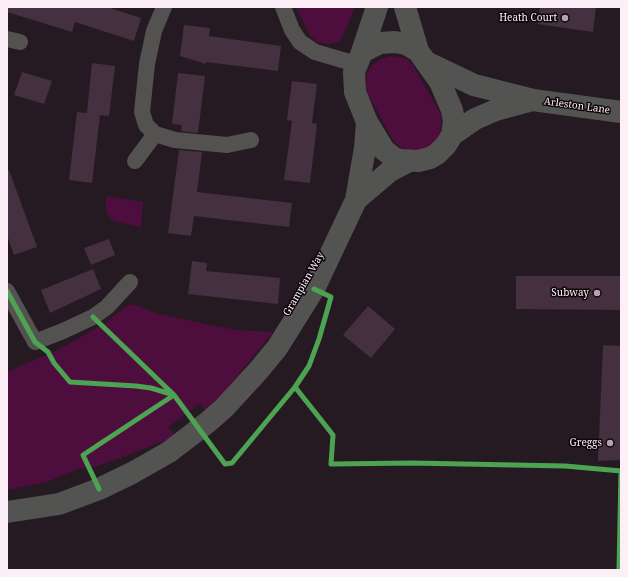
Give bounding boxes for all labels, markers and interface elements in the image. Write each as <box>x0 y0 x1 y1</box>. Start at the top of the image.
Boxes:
place label: Heath Court <box>499 12 557 24</box>
marker: Heath Court <box>560 13 570 23</box>
street label: Arleston Lane <box>543 95 611 117</box>
street label: Grampian Way <box>281 250 327 318</box>
place label: Subway <box>551 287 589 299</box>
marker: Subway <box>592 288 602 298</box>
place label: Greggs <box>570 437 602 449</box>
marker: Greggs <box>605 438 615 448</box>

